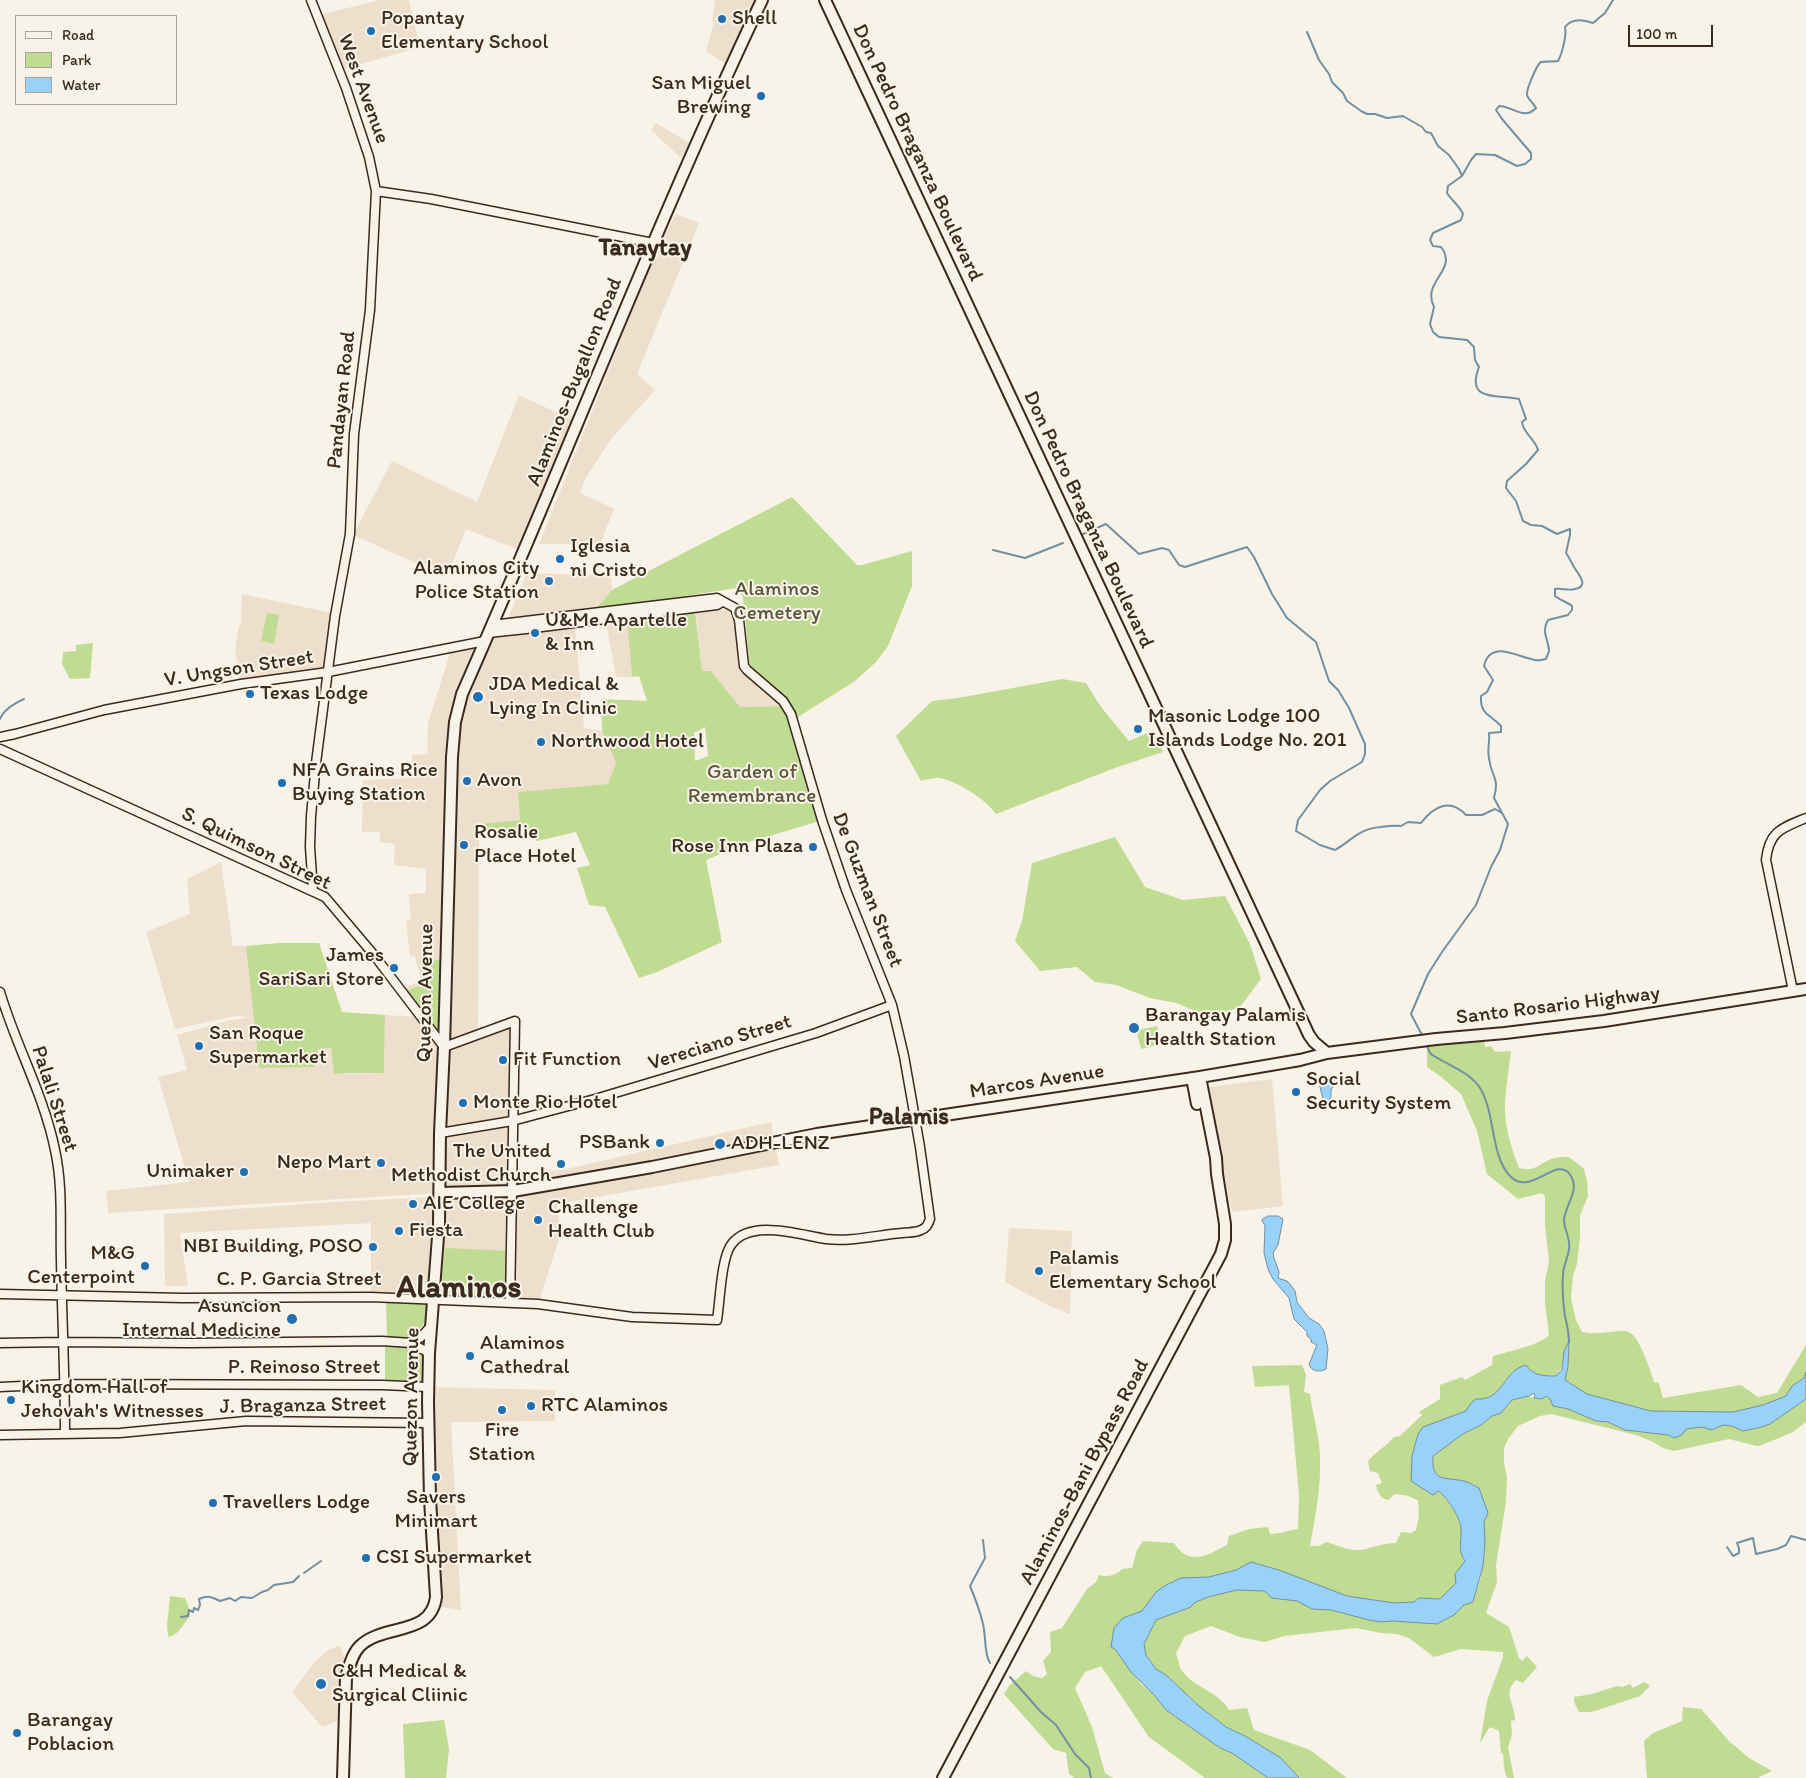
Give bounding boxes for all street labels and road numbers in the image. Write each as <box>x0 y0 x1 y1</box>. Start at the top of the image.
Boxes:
street label: Don Pedro Braganza Boulevard <box>846 20 988 286</box>
street label: West Avenue <box>332 31 394 147</box>
street label: Alaminos-Bugallon Road <box>522 274 628 490</box>
street label: Pandayan Road <box>322 330 362 470</box>
street label: Don Pedro Braganza Boulevard <box>1017 387 1159 653</box>
street label: V. Ungson Street <box>162 645 316 693</box>
street label: S. Quimson Street <box>177 802 335 896</box>
street label: De Guzman Street <box>826 809 908 971</box>
street label: Quezon Avenue <box>412 923 440 1063</box>
street label: Santo Rosario Highway <box>1454 981 1662 1031</box>
street label: Vereciano Street <box>645 1009 795 1077</box>
street label: Palali Street <box>25 1043 83 1155</box>
street label: Marcos Avenue <box>968 1059 1106 1105</box>
street label: C. P. Garcia Street <box>216 1267 382 1293</box>
street label: Quezon Avenue <box>398 1327 426 1467</box>
street label: P. Reinoso Street <box>228 1355 380 1381</box>
street label: Alaminos-Bani Bypass Road <box>1015 1355 1155 1589</box>
street label: J. Braganza Street <box>219 1392 387 1420</box>

